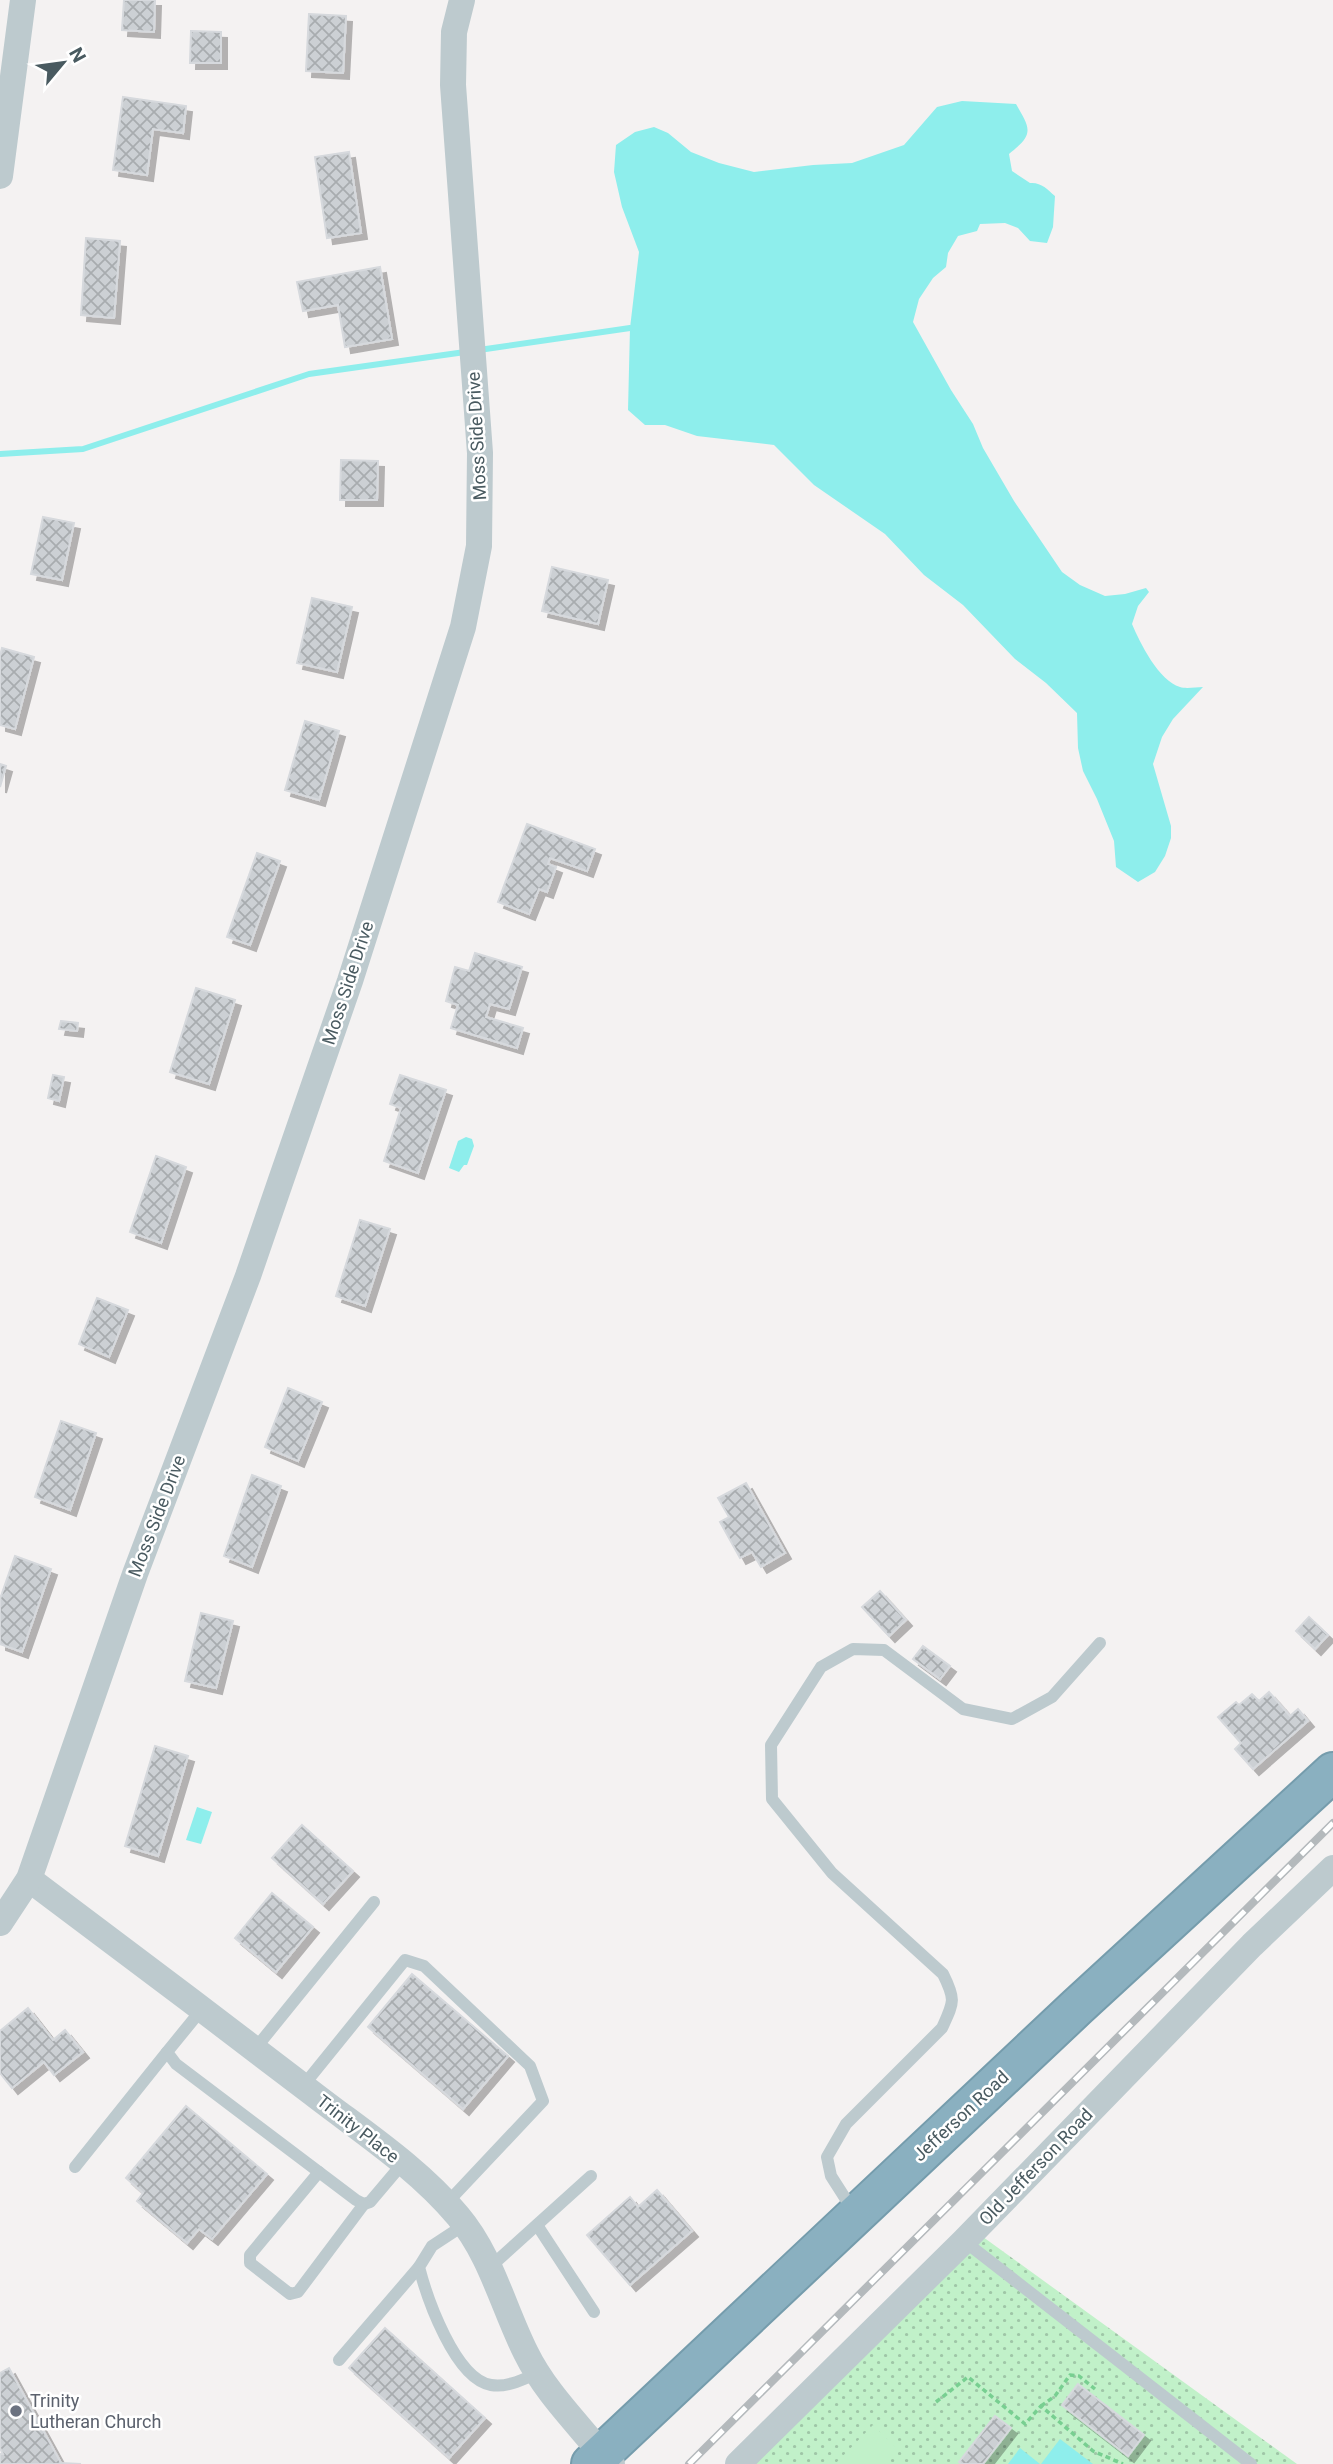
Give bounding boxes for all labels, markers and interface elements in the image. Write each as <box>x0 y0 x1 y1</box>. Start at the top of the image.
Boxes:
north arrow <box>28 28 98 98</box>
text: N <box>64 44 91 66</box>
street label: Moss Side Drive <box>463 371 490 501</box>
street label: Moss Side Drive <box>318 918 377 1047</box>
street label: Moss Side Drive <box>124 1452 189 1580</box>
street label: Jefferson Road <box>909 2066 1013 2165</box>
street label: Trinity Place <box>313 2090 403 2167</box>
street label: Old Jefferson Road <box>975 2104 1097 2229</box>
place label: Trinity Lutheran Church <box>30 2390 161 2432</box>
marker: Trinity Lutheran Church <box>8 2403 24 2419</box>

